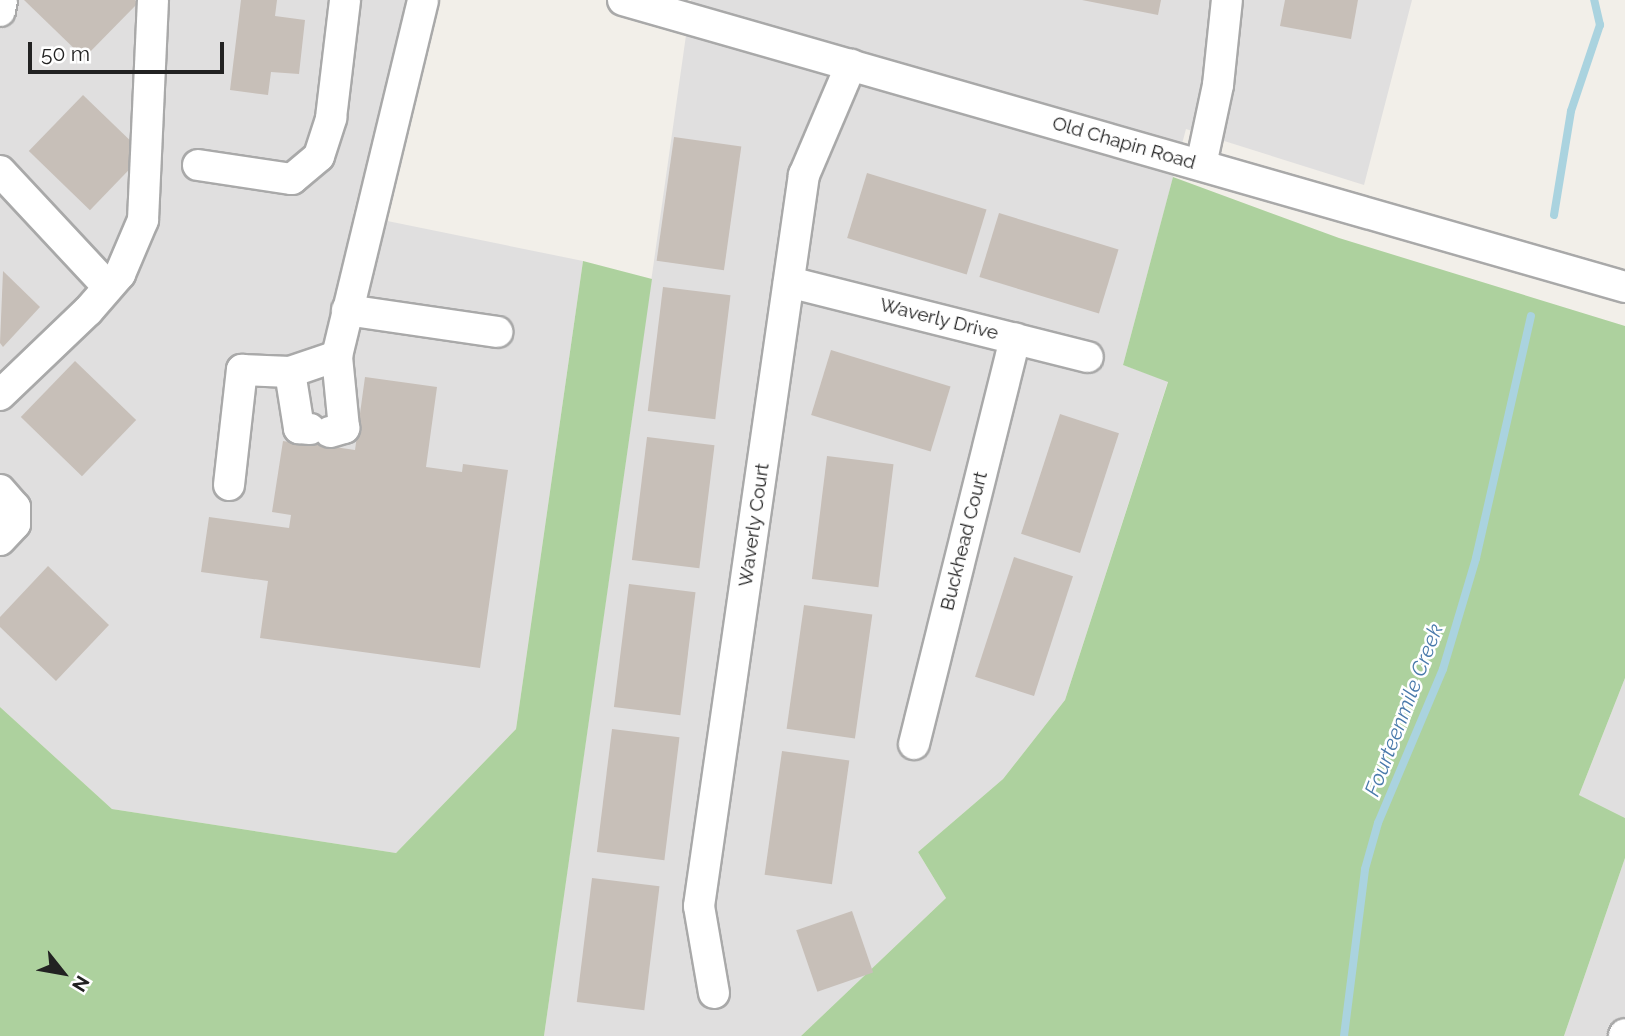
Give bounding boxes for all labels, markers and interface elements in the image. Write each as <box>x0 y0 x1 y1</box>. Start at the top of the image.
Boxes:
scale bar <box>32 28 228 72</box>
text: 50 m <box>41 41 90 66</box>
street label: Old Chapin Road <box>1050 112 1198 174</box>
street label: Waverly Drive <box>877 293 1001 345</box>
street label: Waverly Court <box>734 461 774 589</box>
street label: Buckhead Court <box>936 469 992 613</box>
water label: Fourteenmile Creek <box>1360 620 1448 800</box>
north arrow <box>28 938 98 1008</box>
text: N <box>68 972 94 996</box>

